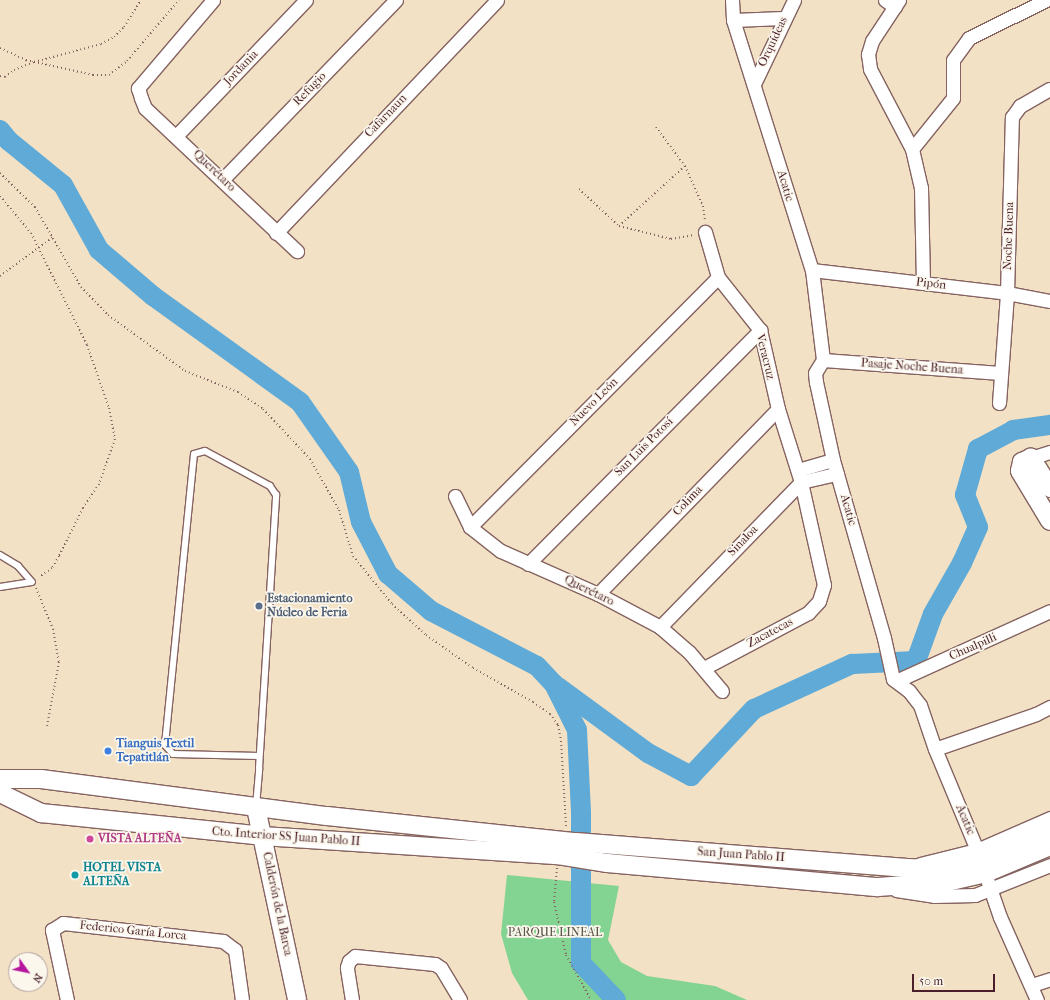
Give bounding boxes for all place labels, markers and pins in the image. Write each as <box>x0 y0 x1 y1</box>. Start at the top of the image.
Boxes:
place label: Estacionamiento Núcleo de Feria <box>267 592 352 620</box>
marker: Estacionamiento Núcleo de Feria <box>254 601 264 611</box>
place label: Tianguis Textil Tepatitlán <box>116 737 194 765</box>
marker: Tianguis Textil Tepatitlán <box>103 746 113 756</box>
place label: VISTA ALTEÑA <box>98 832 181 846</box>
marker: VISTA ALTEÑA <box>85 834 95 844</box>
place label: HOTEL VISTA ALTEÑA <box>83 861 161 889</box>
marker: HOTEL VISTA ALTEÑA <box>70 870 80 880</box>

